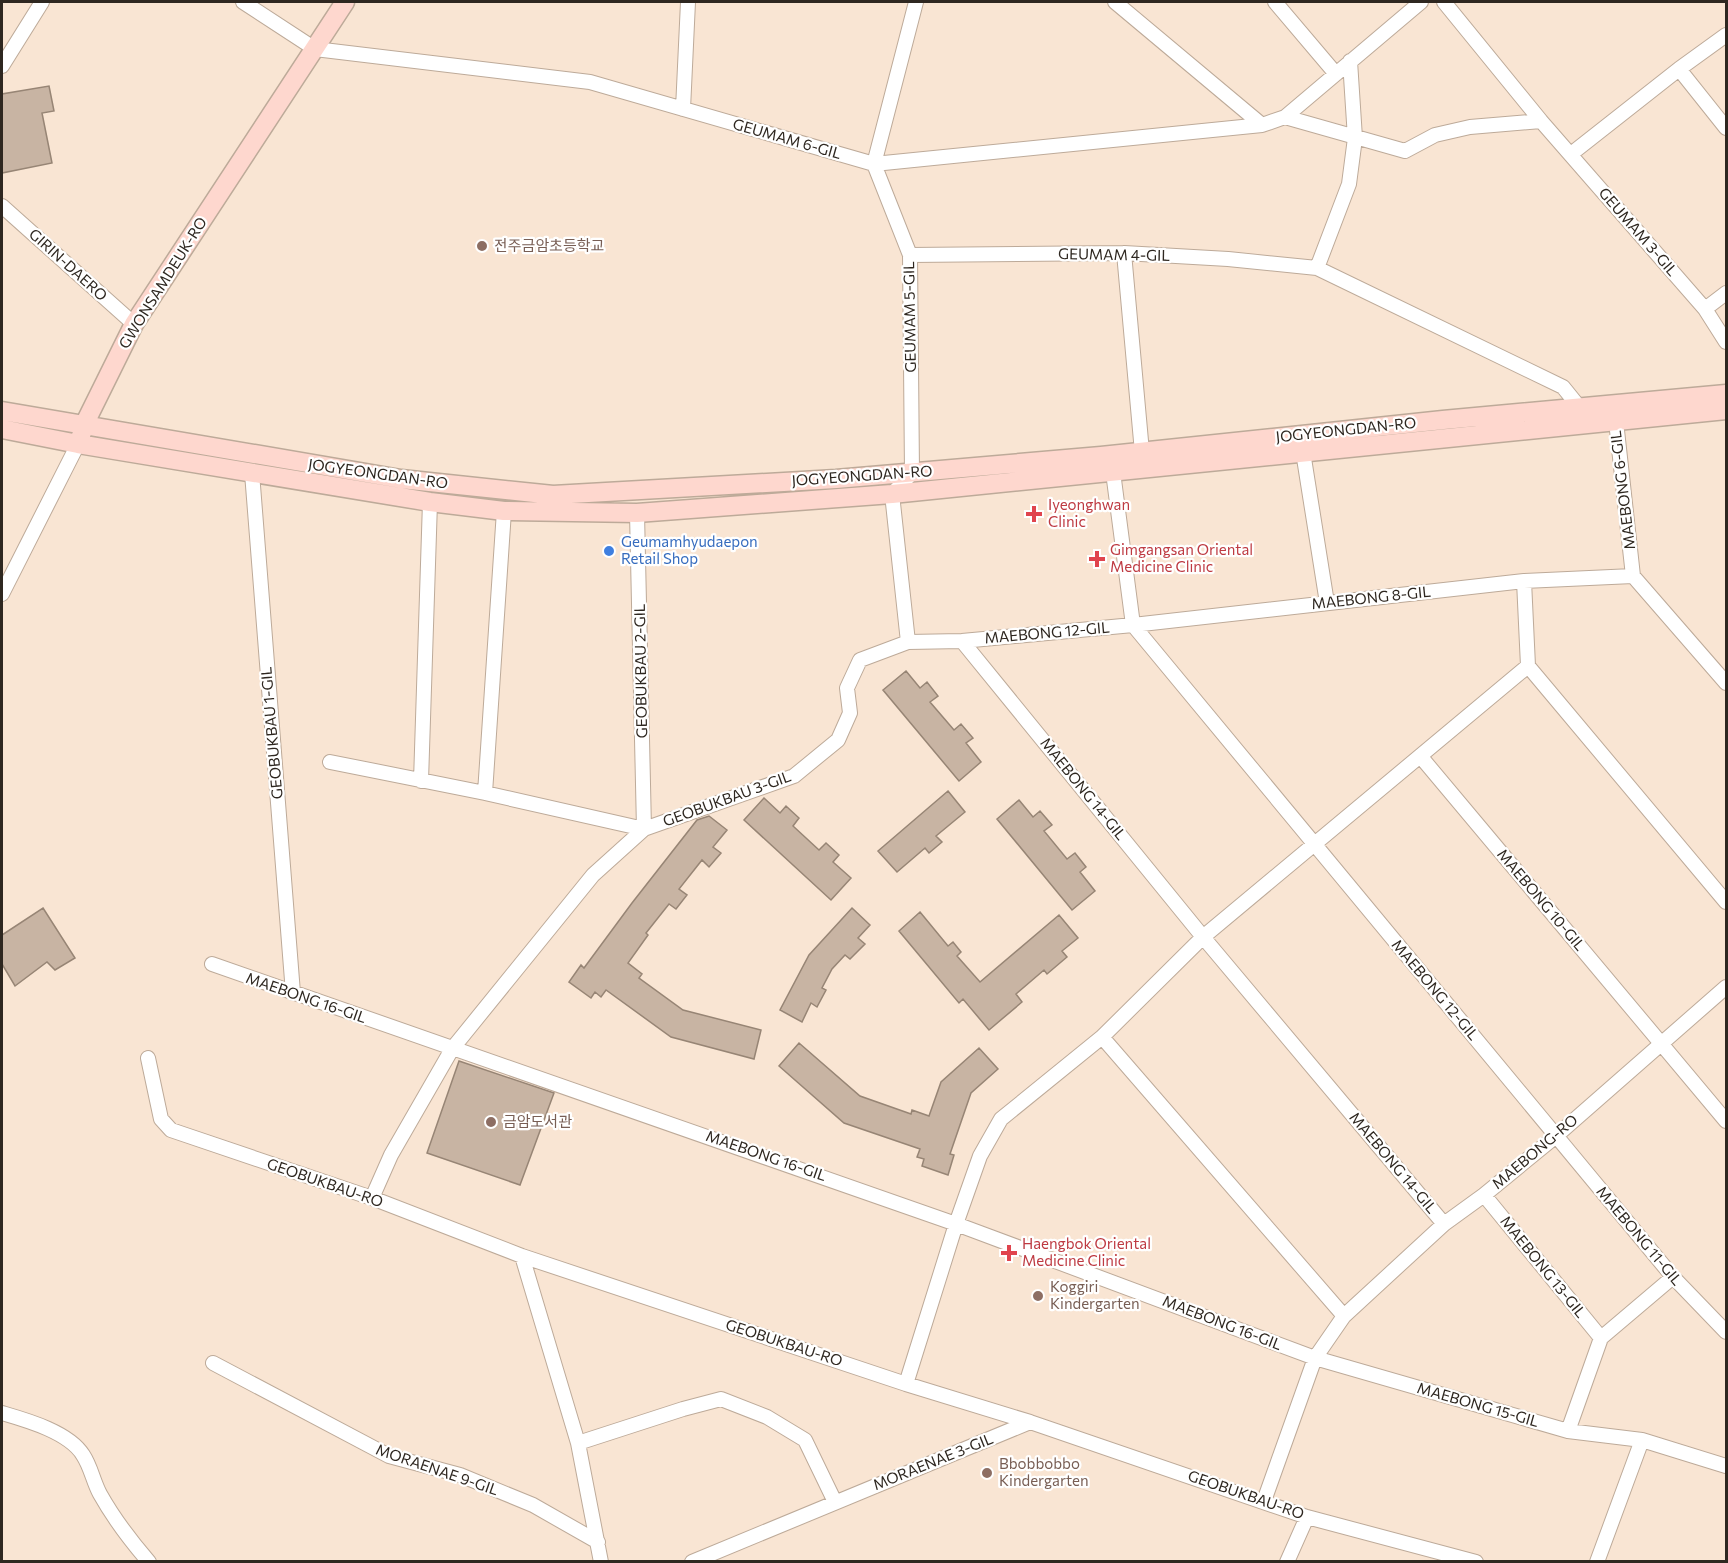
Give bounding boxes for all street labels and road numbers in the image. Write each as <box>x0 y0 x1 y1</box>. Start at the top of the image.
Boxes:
street label: GEUMAM 6-GIL <box>731 114 844 162</box>
street label: GEUMAM 3-GIL <box>1595 183 1682 280</box>
street label: GWONSAMDEUK-RO <box>114 213 210 352</box>
street label: GIRIN-DAERO <box>26 224 111 304</box>
street label: GEUMAM 4-GIL <box>1058 244 1170 264</box>
street label: GEUMAM 5-GIL <box>899 261 919 373</box>
street label: JOGYEONGDAN-RO <box>1275 413 1417 445</box>
street label: MAEBONG 6-GIL <box>1606 429 1638 551</box>
street label: JOGYEONGDAN-RO <box>307 454 449 492</box>
street label: JOGYEONGDAN-RO <box>791 461 933 489</box>
street label: MAEBONG 8-GIL <box>1310 582 1432 612</box>
street label: GEOBUKBAU 2-GIL <box>630 603 650 739</box>
street label: MAEBONG 12-GIL <box>984 618 1111 646</box>
street label: GEOBUKBAU 1-GIL <box>256 666 286 800</box>
street label: MAEBONG 14-GIL <box>1037 734 1131 843</box>
street label: GEOBUKBAU 3-GIL <box>660 766 794 830</box>
street label: MAEBONG 10-GIL <box>1494 845 1590 954</box>
street label: MAEBONG 12-GIL <box>1389 935 1483 1044</box>
street label: MAEBONG 16-GIL <box>244 968 369 1026</box>
street label: MAEBONG 14-GIL <box>1346 1108 1441 1217</box>
street label: MAEBONG-RO <box>1488 1110 1581 1192</box>
street label: MAEBONG 16-GIL <box>704 1126 829 1184</box>
street label: GEOBUKBAU-RO <box>265 1154 386 1210</box>
street label: MAEBONG 11-GIL <box>1593 1182 1687 1289</box>
street label: MAEBONG 13-GIL <box>1497 1212 1591 1321</box>
street label: MAEBONG 16-GIL <box>1160 1291 1285 1353</box>
street label: GEOBUKBAU-RO <box>724 1315 845 1369</box>
street label: MAEBONG 15-GIL <box>1415 1378 1542 1430</box>
street label: MORAENAE 3-GIL <box>870 1429 996 1493</box>
street label: MORAENAE 9-GIL <box>374 1440 501 1499</box>
street label: GEOBUKBAU-RO <box>1186 1466 1307 1522</box>

